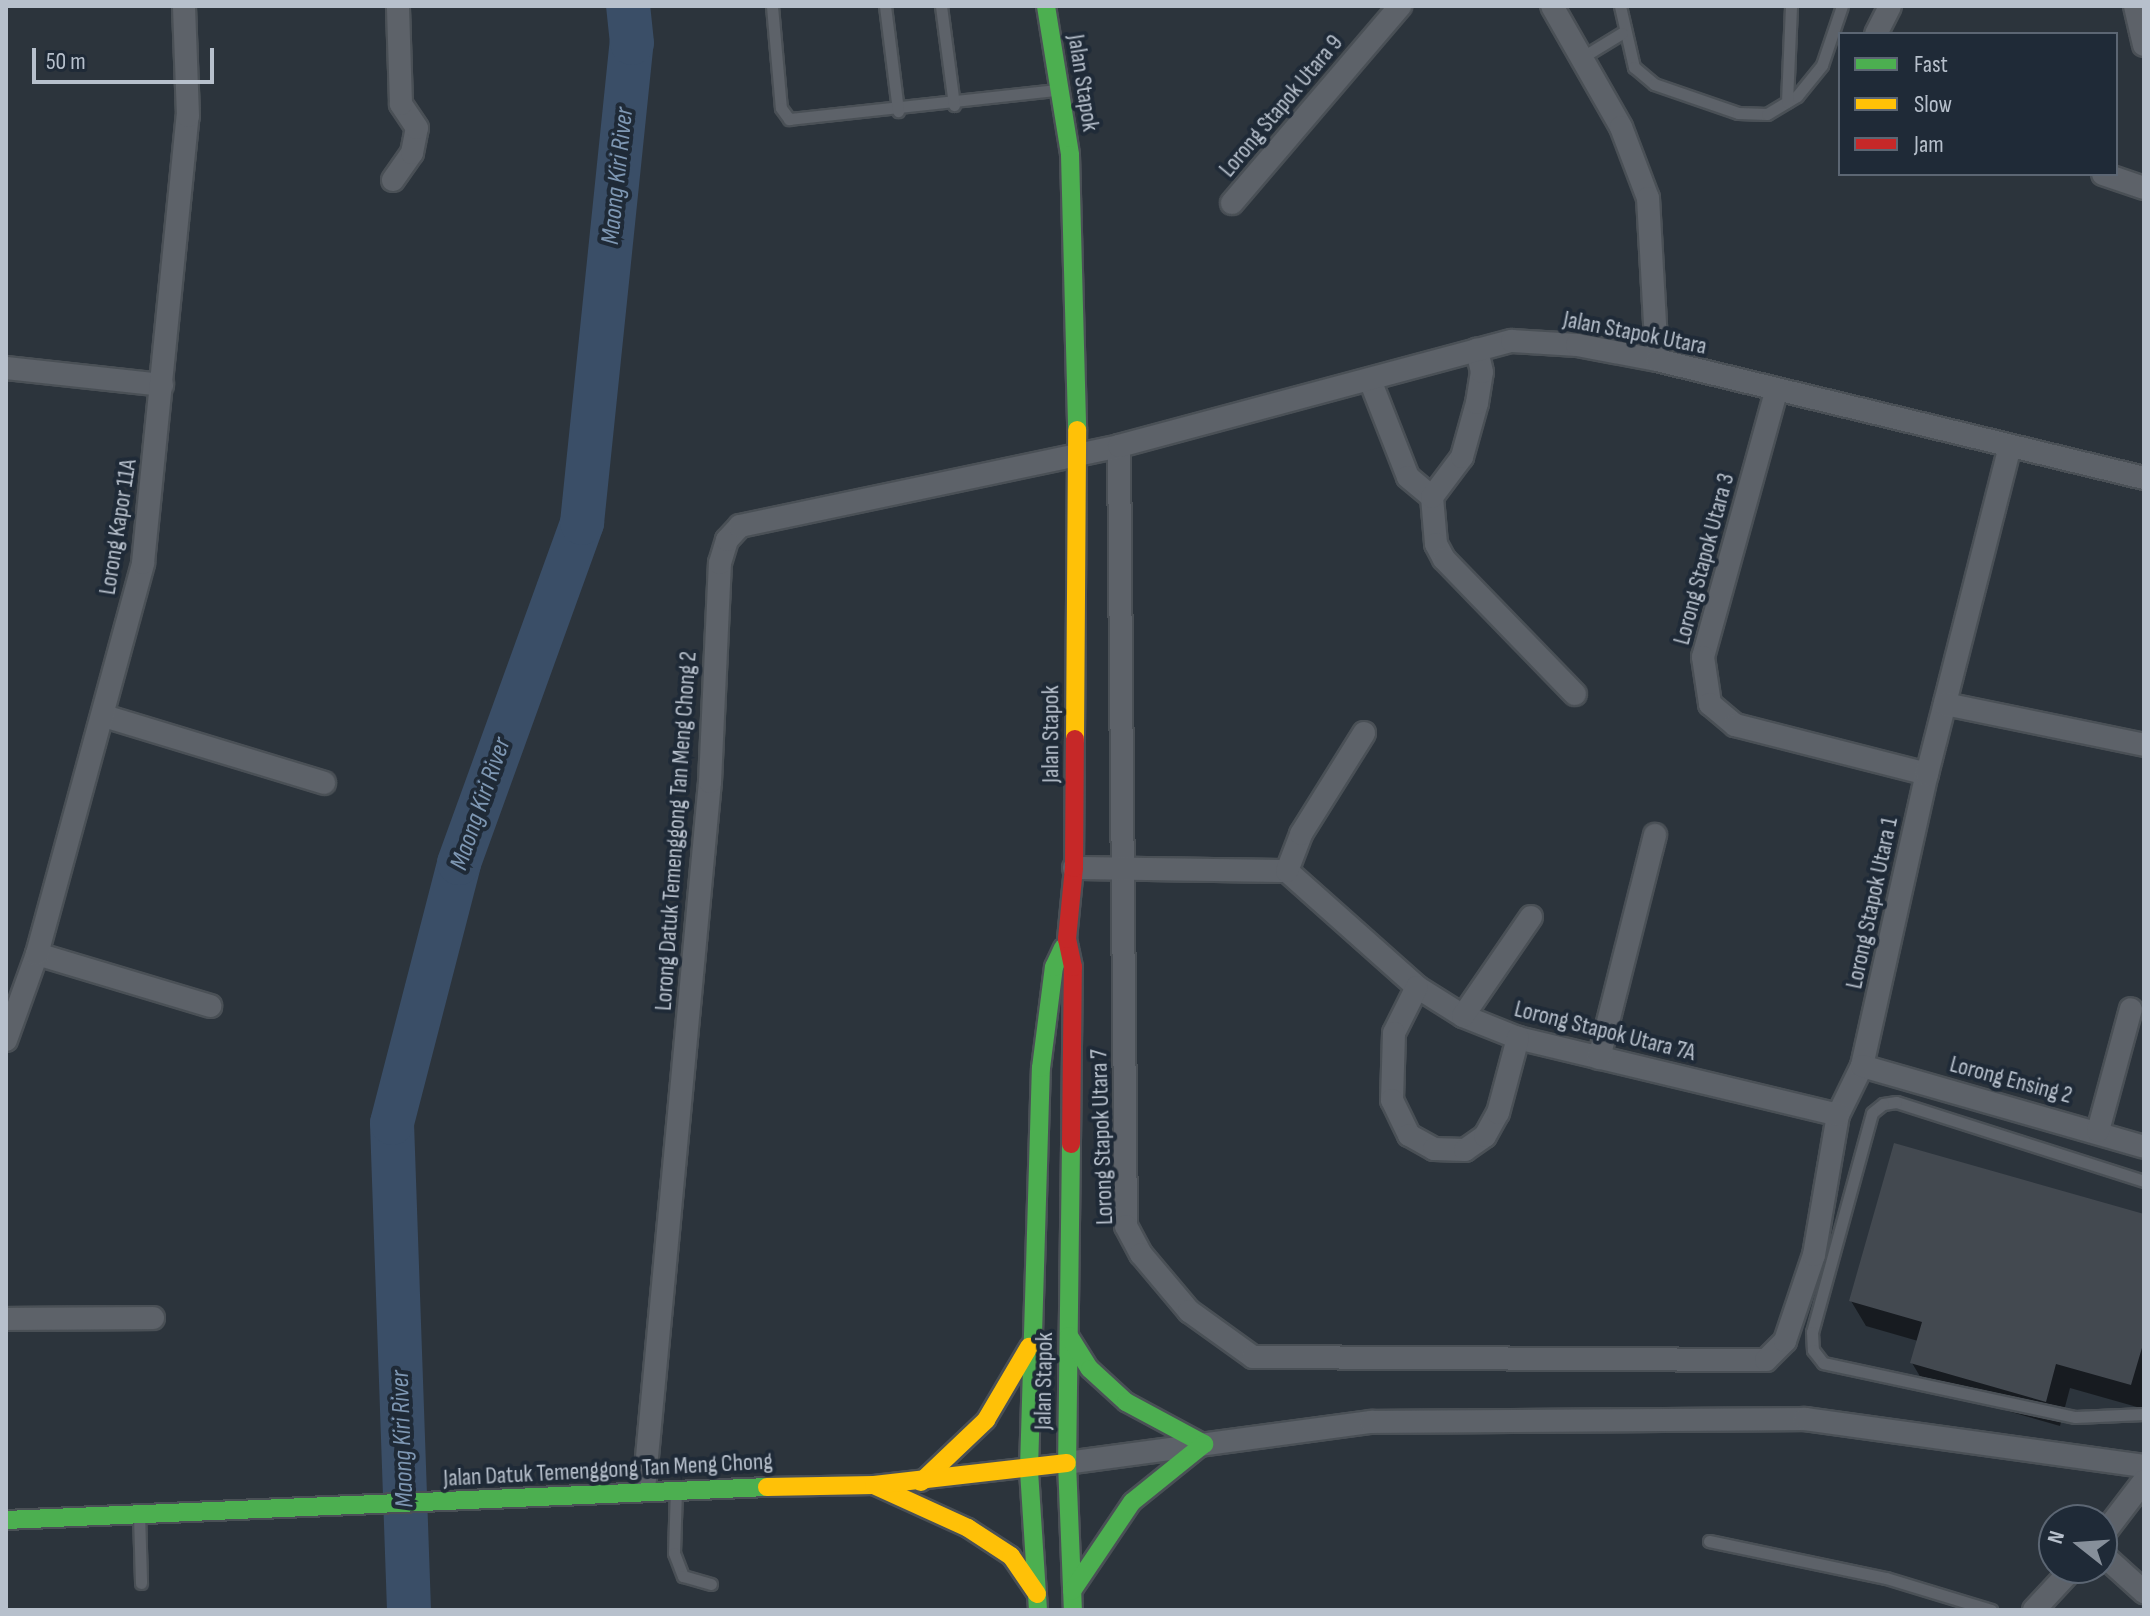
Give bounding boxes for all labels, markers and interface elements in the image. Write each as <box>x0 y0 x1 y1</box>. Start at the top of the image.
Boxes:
street label: Lorong Stapok Utara 9 <box>1213 29 1349 183</box>
scale bar <box>36 32 218 82</box>
street label: Jalan Stapok <box>1061 32 1105 134</box>
legend <box>1838 32 2118 176</box>
text: 50 m <box>46 47 86 76</box>
text: Fast <box>1914 50 1948 79</box>
text: Slow <box>1914 90 1952 119</box>
water label: Maong Kiri River <box>595 106 641 246</box>
text: Jam <box>1914 130 1944 159</box>
street label: Jalan Stapok Utara <box>1561 305 1709 361</box>
street label: Lorong Kapor 11A <box>93 457 143 597</box>
street label: Lorong Stapok Utara 3 <box>1667 470 1741 648</box>
street label: Lorong Datuk Temenggong Tan Meng Chong 2 <box>649 650 703 1012</box>
street label: Jalan Stapok <box>1037 685 1065 783</box>
water label: Maong Kiri River <box>444 734 518 874</box>
street label: Lorong Stapok Utara 1 <box>1840 815 1904 991</box>
street label: Lorong Stapok Utara 7A <box>1511 995 1699 1067</box>
street label: Lorong Stapok Utara 7 <box>1085 1049 1119 1225</box>
street label: Lorong Ensing 2 <box>1947 1050 2075 1110</box>
street label: Jalan Stapok <box>1029 1332 1059 1430</box>
water label: Maong Kiri River <box>385 1370 421 1508</box>
street label: Jalan Datuk Temenggong Tan Meng Chong <box>443 1447 773 1493</box>
north arrow <box>2038 1504 2118 1584</box>
text: N <box>2042 1528 2071 1547</box>

